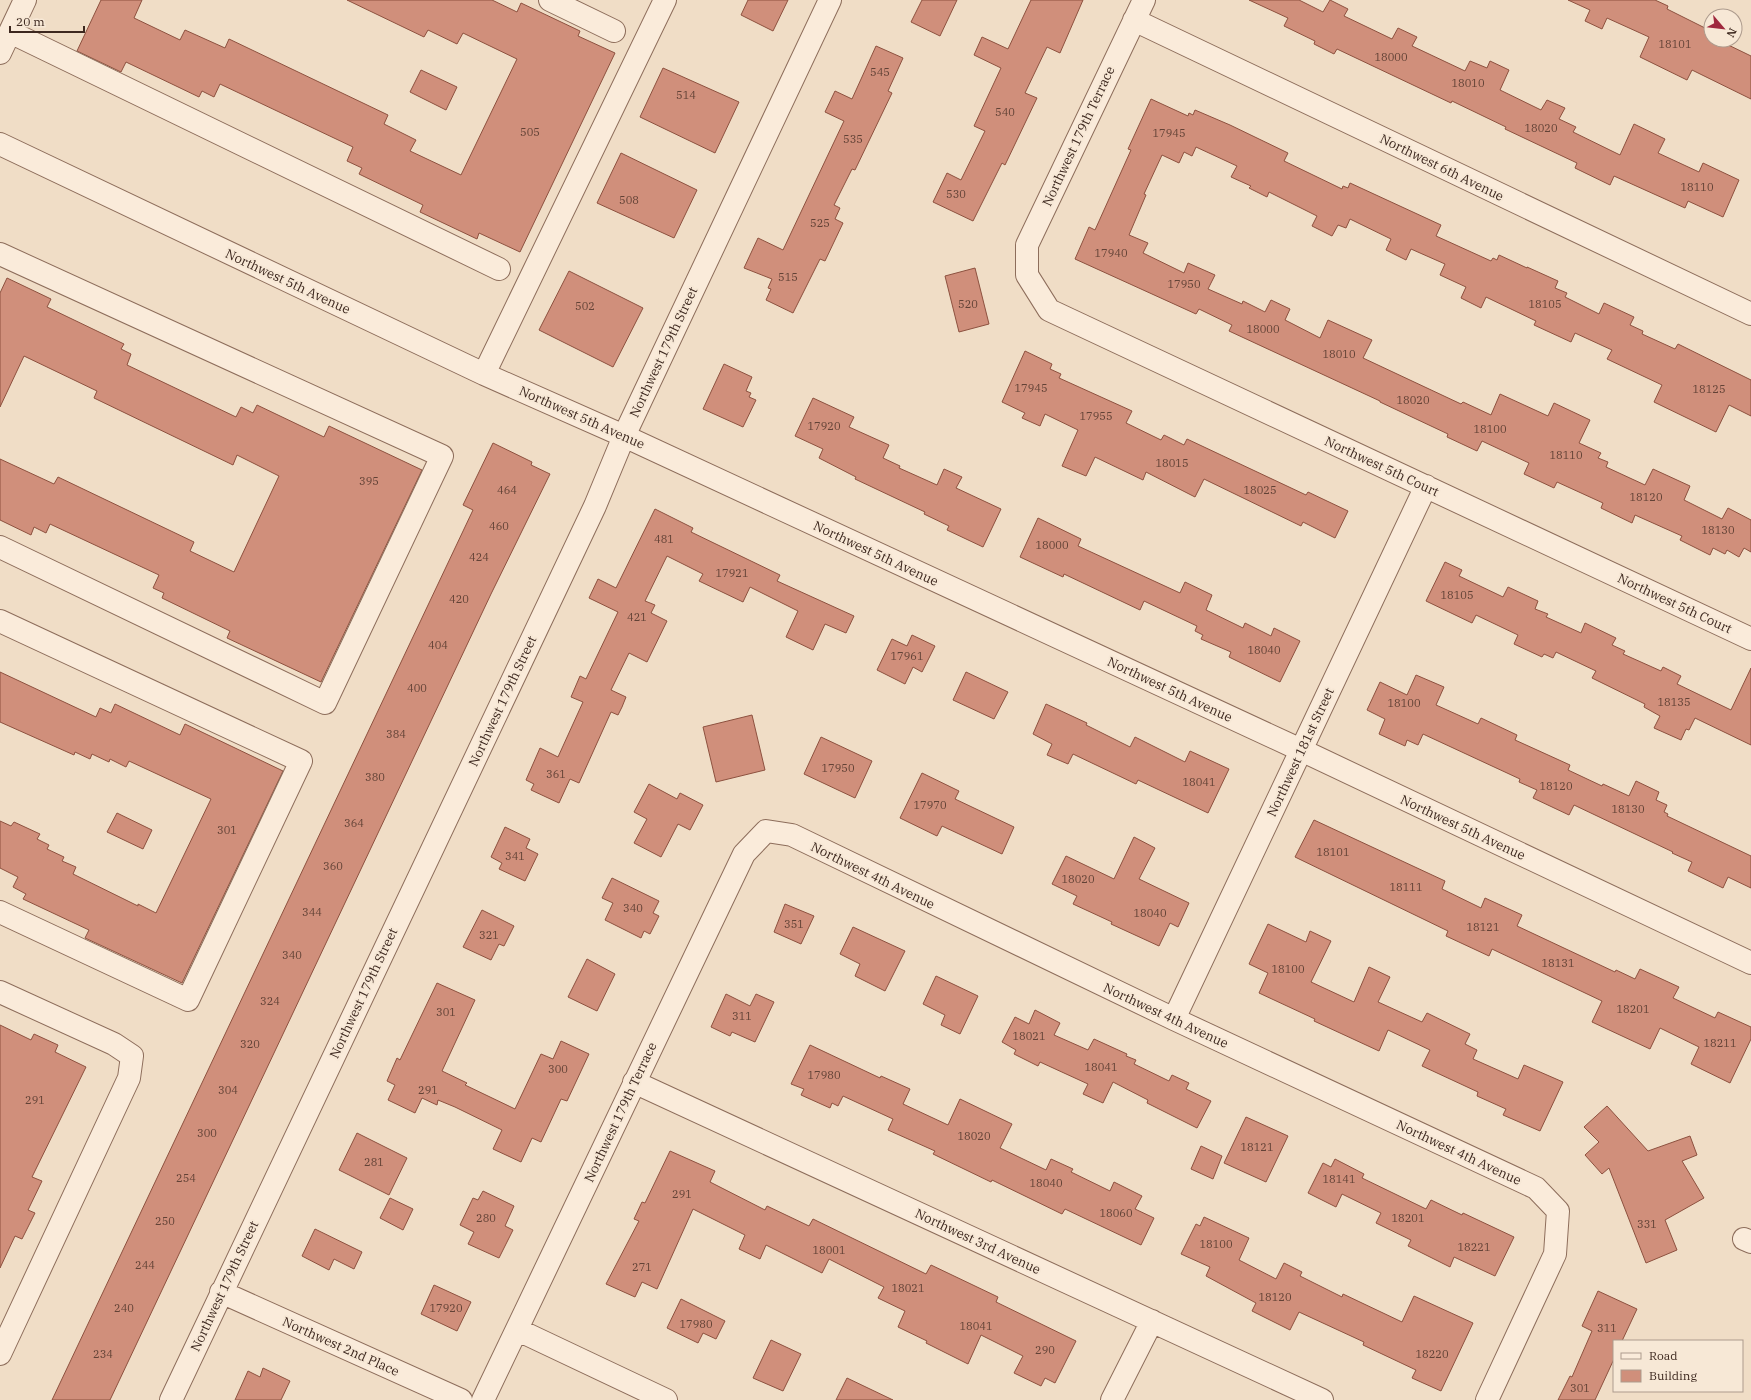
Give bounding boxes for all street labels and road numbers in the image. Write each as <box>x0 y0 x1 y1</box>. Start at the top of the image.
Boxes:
street label: Northwest 179th Terrace <box>1038 63 1118 209</box>
street label: Northwest 6th Avenue <box>1377 130 1507 205</box>
street label: Northwest 5th Avenue <box>223 245 353 318</box>
street label: Northwest 179th Street <box>626 284 701 420</box>
street label: Northwest 5th Avenue <box>516 382 647 453</box>
street label: Northwest 5th Court <box>1322 432 1442 501</box>
street label: Northwest 5th Avenue <box>811 517 941 590</box>
street label: Northwest 5th Court <box>1615 569 1735 638</box>
street label: Northwest 179th Street <box>465 633 540 769</box>
street label: Northwest 5th Avenue <box>1105 653 1235 726</box>
street label: Northwest 181st Street <box>1263 685 1338 819</box>
street label: Northwest 5th Avenue <box>1398 791 1528 864</box>
street label: Northwest 4th Avenue <box>808 838 938 913</box>
street label: Northwest 179th Street <box>326 925 401 1061</box>
street label: Northwest 4th Avenue <box>1101 979 1231 1052</box>
street label: Northwest 179th Terrace <box>580 1039 660 1185</box>
street label: Northwest 4th Avenue <box>1394 1116 1524 1189</box>
street label: Northwest 3rd Avenue <box>912 1205 1043 1278</box>
street label: Northwest 179th Street <box>187 1218 262 1354</box>
street label: Northwest 2nd Place <box>280 1313 402 1380</box>

